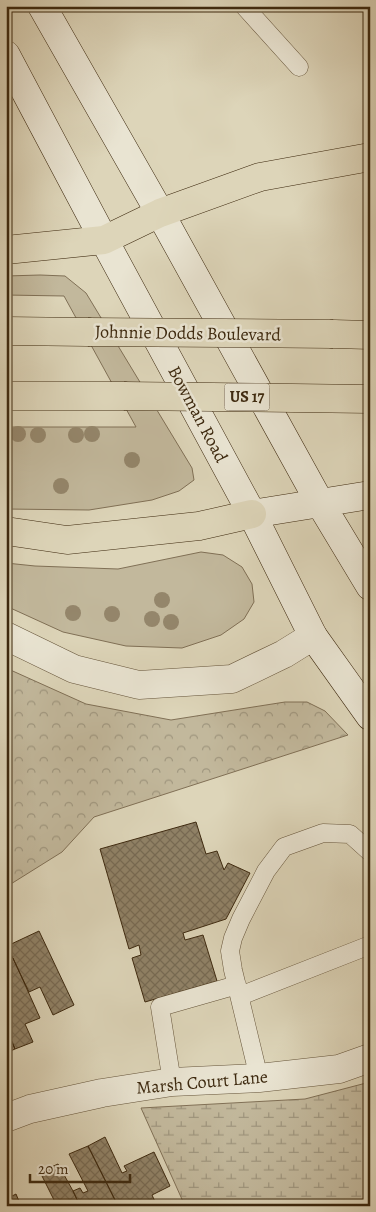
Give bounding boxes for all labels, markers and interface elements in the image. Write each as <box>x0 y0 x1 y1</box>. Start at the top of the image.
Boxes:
street label: Johnnie Dodds Boulevard <box>95 319 282 347</box>
street label: Bowman Road <box>162 361 234 467</box>
road number: US 17 <box>224 384 270 411</box>
street label: Marsh Court Lane <box>135 1064 269 1100</box>
scale bar <box>30 1152 130 1184</box>
text: 20 m <box>38 1159 69 1179</box>

